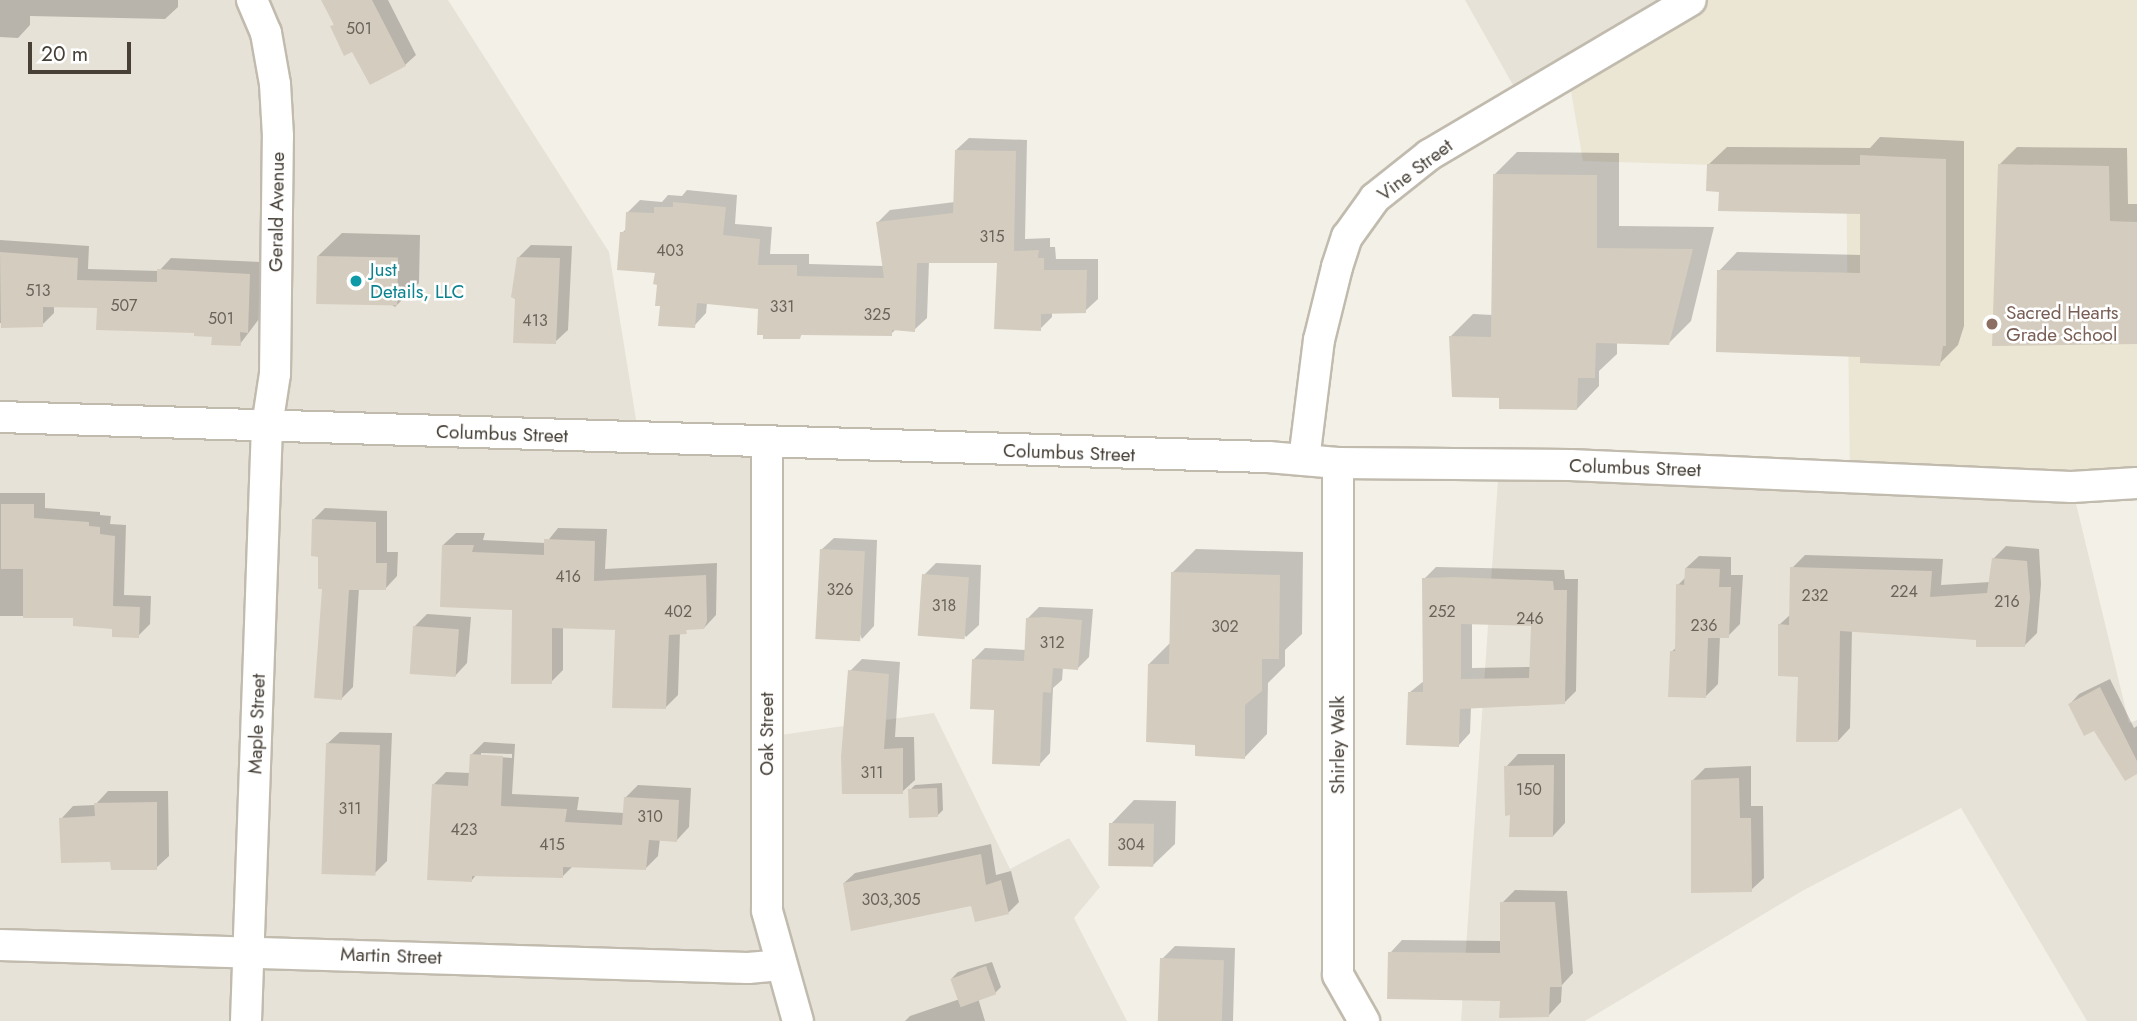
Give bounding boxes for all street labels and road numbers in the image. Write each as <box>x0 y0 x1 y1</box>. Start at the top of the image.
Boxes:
street label: Vine Street <box>1373 134 1457 206</box>
street label: Gerald Avenue <box>265 152 289 272</box>
street label: Columbus Street <box>436 420 568 448</box>
street label: Columbus Street <box>1003 439 1135 467</box>
street label: Columbus Street <box>1569 454 1701 482</box>
street label: Maple Street <box>244 673 270 775</box>
street label: Oak Street <box>756 692 778 776</box>
street label: Shirley Walk <box>1327 696 1349 794</box>
street label: Martin Street <box>340 943 442 969</box>

